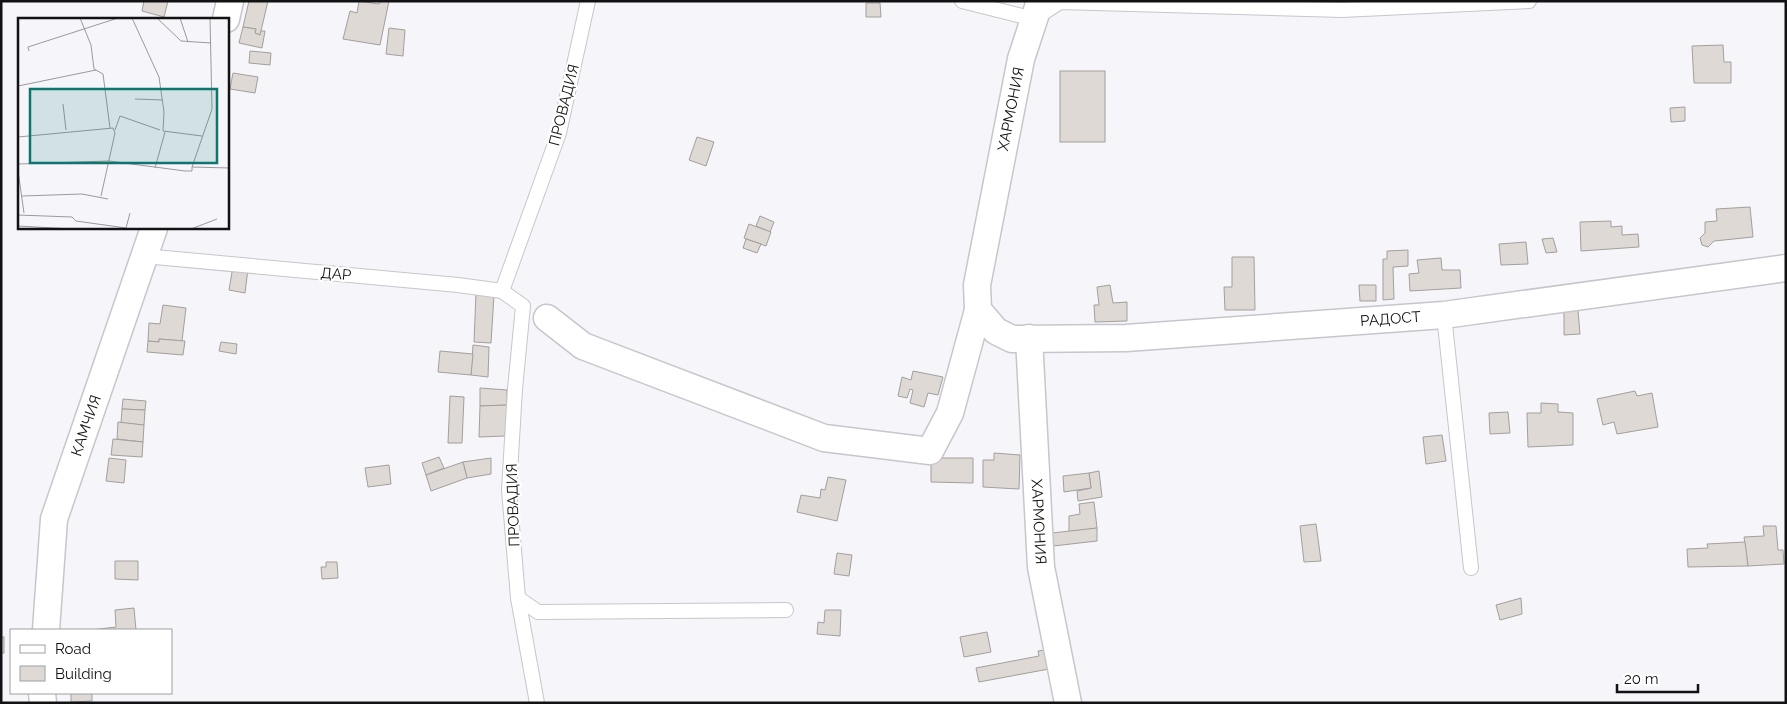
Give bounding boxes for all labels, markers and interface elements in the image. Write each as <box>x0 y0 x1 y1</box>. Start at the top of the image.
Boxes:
inset map <box>18 18 229 229</box>
street label: ПРОВАДИЯ <box>545 62 583 148</box>
street label: ХАРМОНИЯ <box>994 65 1028 153</box>
street label: ДАР <box>320 264 352 284</box>
street label: РАДОСТ <box>1360 308 1421 330</box>
street label: КАМЧИЯ <box>67 393 105 459</box>
street label: ПРОВАДИЯ <box>503 463 523 547</box>
street label: ХАРМОНИЯ <box>1027 479 1050 565</box>
legend <box>10 629 172 694</box>
text: Road <box>55 640 91 658</box>
scale bar <box>1617 662 1698 694</box>
text: Building <box>55 665 112 683</box>
text: 20 m <box>1624 670 1659 688</box>

